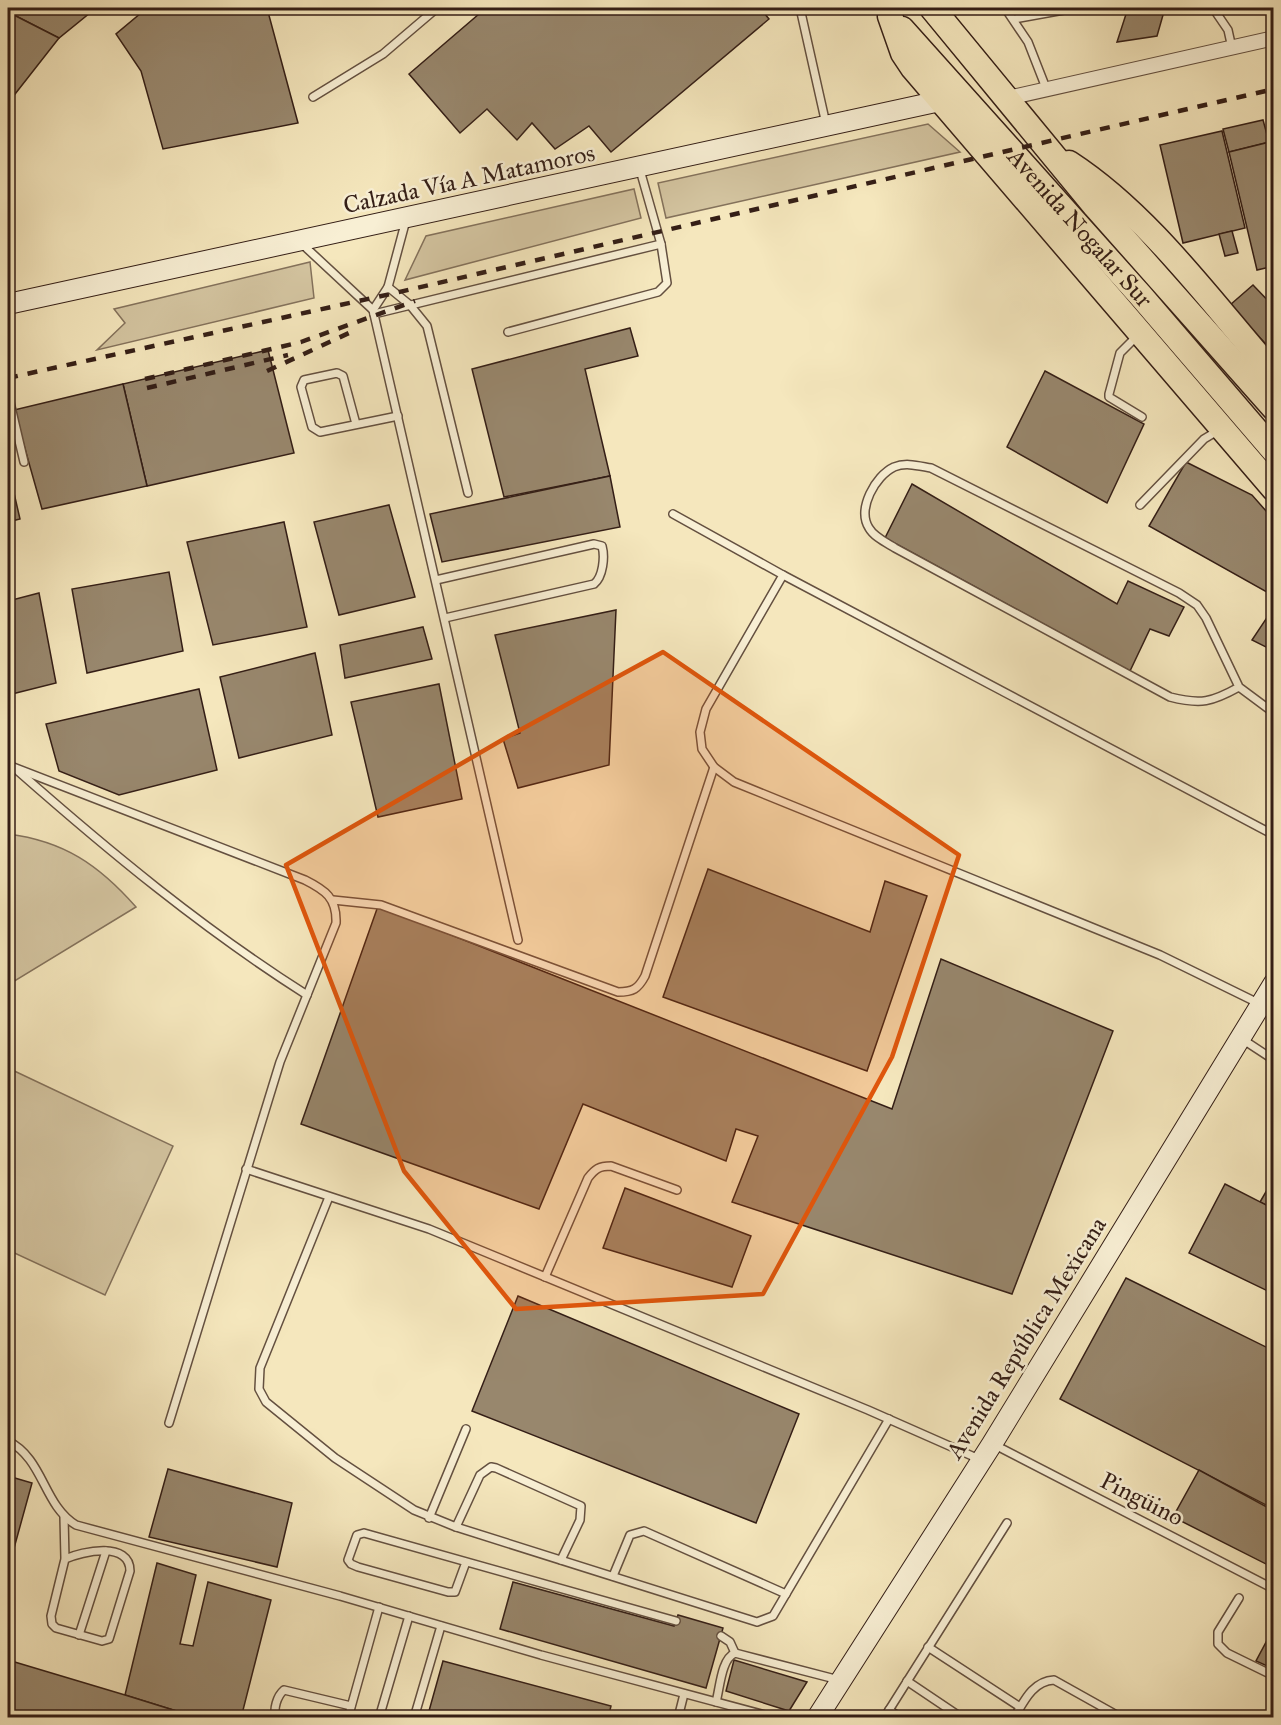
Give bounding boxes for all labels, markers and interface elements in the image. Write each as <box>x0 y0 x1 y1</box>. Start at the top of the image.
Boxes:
street label: Calzada Vía A Matamoros <box>340 138 598 220</box>
street label: Avenida Nogalar Sur <box>1000 141 1159 314</box>
street label: Avenida República Mexicana <box>939 1211 1113 1465</box>
street label: Pingüino <box>1095 1465 1189 1533</box>

